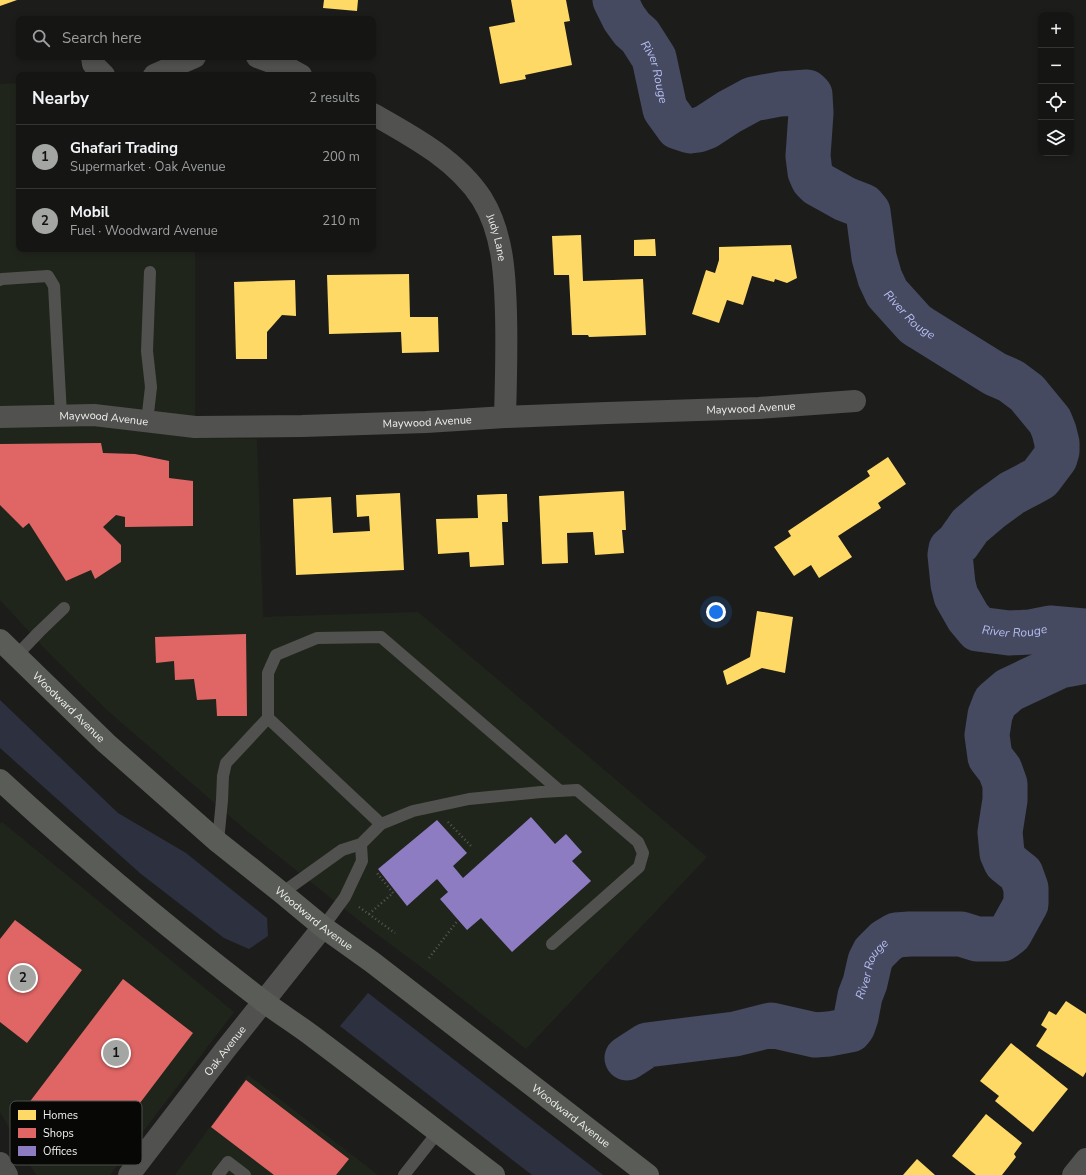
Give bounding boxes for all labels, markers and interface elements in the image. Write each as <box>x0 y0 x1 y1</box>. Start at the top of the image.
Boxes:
map controls <box>1038 12 1074 156</box>
button: + <box>1038 12 1074 48</box>
search box <box>16 16 376 60</box>
icon: search <box>30 27 52 49</box>
text: Search here <box>62 28 142 48</box>
water label: River Rouge <box>637 38 672 106</box>
button: − <box>1038 48 1074 84</box>
button: locate <box>1038 84 1074 120</box>
text: Nearby <box>32 87 89 110</box>
text: 2 results <box>309 89 360 107</box>
button: layers <box>1038 120 1074 156</box>
text: Ghafari Trading <box>70 138 178 158</box>
text: 1 <box>41 148 49 166</box>
text: 200 m <box>322 148 360 166</box>
text: Supermarket · Oak Avenue <box>70 158 226 176</box>
text: Mobil <box>70 202 109 222</box>
street label: Judy Lane <box>483 210 510 262</box>
text: 2 <box>41 212 49 230</box>
text: 210 m <box>322 212 360 230</box>
text: Fuel · Woodward Avenue <box>70 222 218 240</box>
water label: River Rouge <box>880 287 939 343</box>
street label: Maywood Avenue <box>706 398 796 417</box>
street label: Maywood Avenue <box>59 407 149 429</box>
street label: Maywood Avenue <box>382 412 472 431</box>
your location <box>706 602 726 622</box>
water label: River Rouge <box>981 621 1049 641</box>
street label: Woodward Avenue <box>29 668 109 746</box>
street label: Woodward Avenue <box>272 883 356 954</box>
water label: River Rouge <box>852 935 892 1001</box>
pin: 2 <box>10 963 36 993</box>
street label: Oak Avenue <box>200 1022 249 1079</box>
pin: 1 <box>103 1038 129 1068</box>
street label: Woodward Avenue <box>529 1080 614 1151</box>
legend <box>10 1101 142 1165</box>
text: Homes <box>43 1108 78 1123</box>
text: Shops <box>43 1126 74 1141</box>
text: Offices <box>43 1144 77 1159</box>

